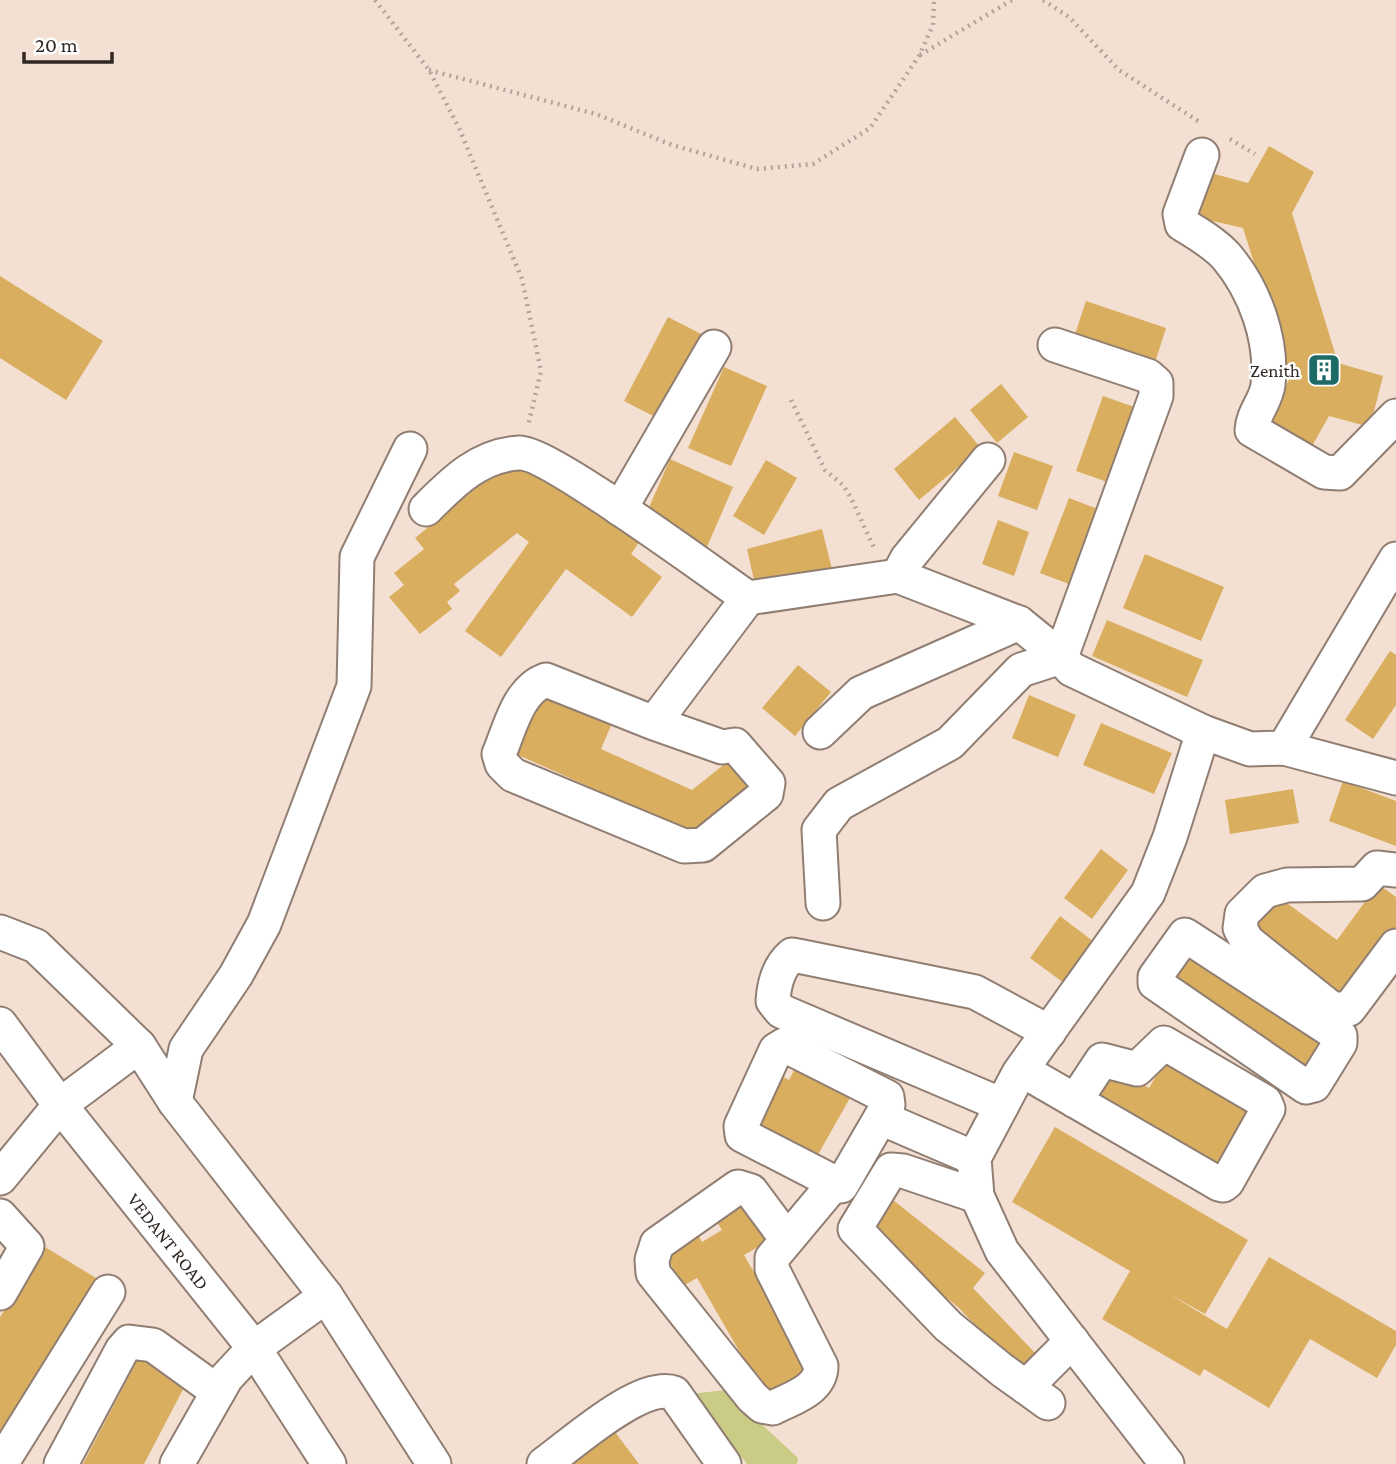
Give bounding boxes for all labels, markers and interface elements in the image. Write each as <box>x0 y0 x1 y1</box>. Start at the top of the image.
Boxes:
scale bar <box>24 21 112 65</box>
text: 20 m <box>35 33 78 57</box>
building icon: Zenith <box>1305 351 1343 389</box>
place label: Zenith <box>1250 360 1300 381</box>
street label: VEDANT ROAD <box>124 1189 214 1294</box>

